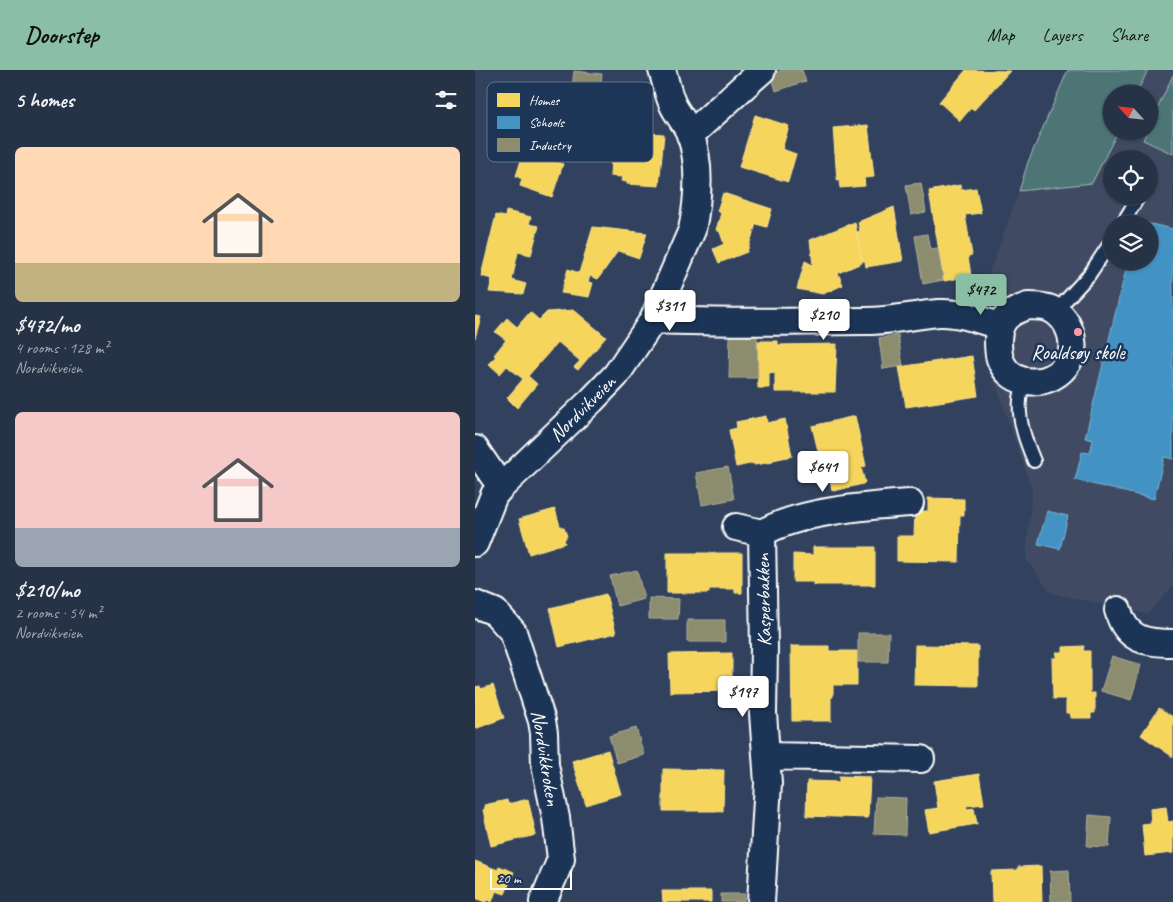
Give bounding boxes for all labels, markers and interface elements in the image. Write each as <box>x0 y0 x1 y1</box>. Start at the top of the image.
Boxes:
text: Doorstep <box>25 20 99 50</box>
text: Map <box>987 24 1015 46</box>
text: Layers <box>1043 24 1082 46</box>
text: Share <box>1110 24 1148 46</box>
legend <box>487 82 653 162</box>
north arrow <box>1103 85 1157 140</box>
map controls <box>1103 85 1158 270</box>
icon: filters <box>432 86 460 114</box>
text: 5 homes <box>15 87 74 113</box>
text: Homes <box>529 92 560 109</box>
text: Schools <box>529 114 565 131</box>
text: Industry <box>529 137 572 154</box>
button: locate <box>1103 150 1158 205</box>
icon: home <box>193 180 283 270</box>
button: layers <box>1103 215 1158 270</box>
pin: $472 <box>951 274 1011 316</box>
text: $472 <box>967 280 995 300</box>
pin: $311 <box>640 290 700 332</box>
text: $311 <box>656 296 684 316</box>
pin: $210 <box>794 298 854 341</box>
text: $210 <box>810 305 838 325</box>
text: $472/mo <box>15 312 80 338</box>
marker: Roaldsøy skole <box>1072 326 1084 338</box>
text: 4 rooms · 128 m² <box>15 338 109 358</box>
place label: Roaldsøy skole <box>1031 340 1126 365</box>
text: Nordvikveien <box>15 358 82 378</box>
street label: Nordvikveien <box>544 369 622 447</box>
icon: home <box>193 445 283 535</box>
pin: $641 <box>793 450 853 493</box>
text: $641 <box>808 457 838 477</box>
street label: Kasperbakken <box>750 552 777 647</box>
text: $210/mo <box>15 577 80 603</box>
text: 2 rooms · 54 m² <box>15 603 101 623</box>
text: Nordvikveien <box>15 623 82 643</box>
pin: $197 <box>713 676 773 718</box>
text: $197 <box>729 682 757 702</box>
street label: Nordvikkroken <box>526 709 566 809</box>
scale bar <box>490 867 573 890</box>
text: 20 m <box>497 870 521 887</box>

